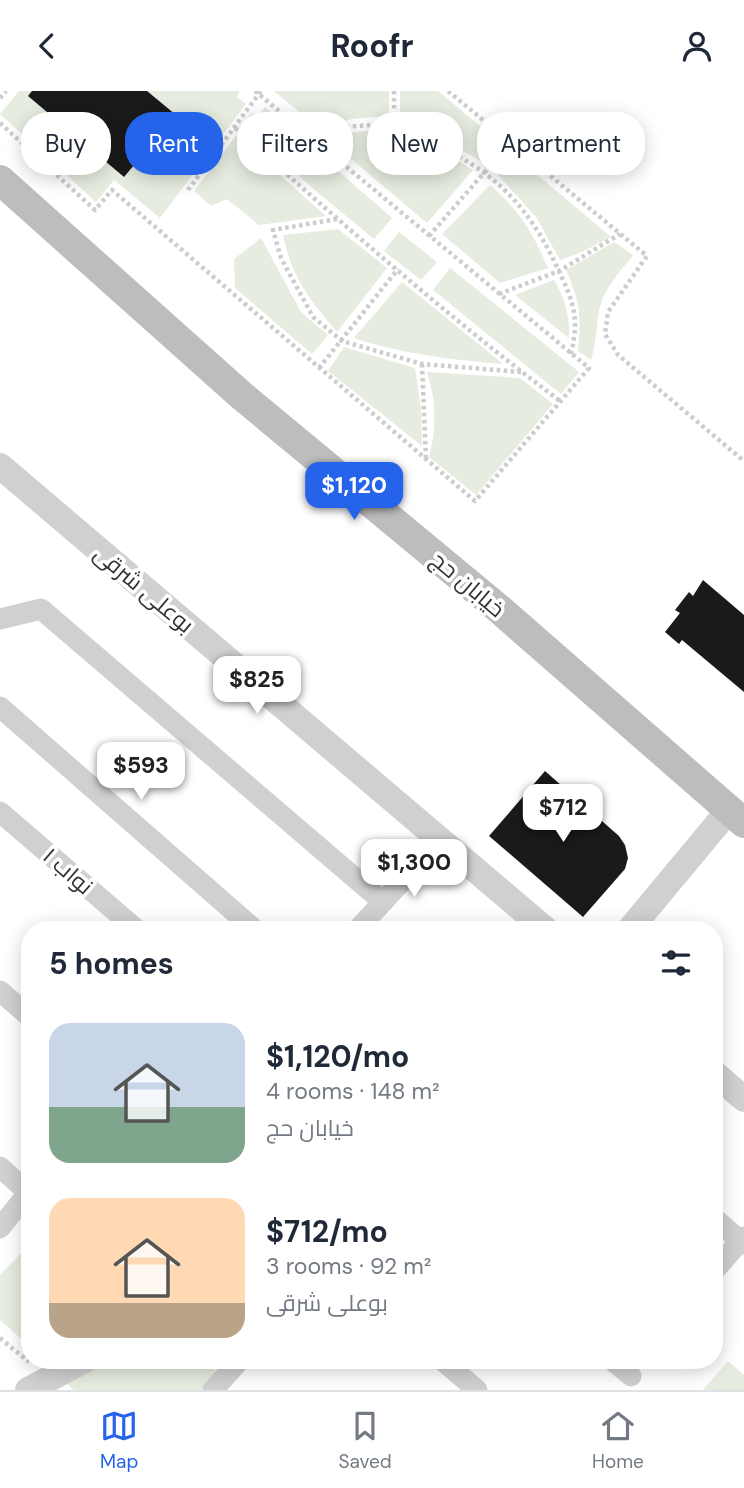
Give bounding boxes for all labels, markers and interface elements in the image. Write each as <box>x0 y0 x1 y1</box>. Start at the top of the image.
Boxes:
text: Roofr <box>330 25 414 67</box>
icon: back <box>28 27 66 65</box>
icon: person <box>678 27 716 65</box>
chip: Buy <box>21 112 111 175</box>
chip: Rent <box>125 112 223 175</box>
chip: Filters <box>237 112 353 175</box>
chip: New <box>367 112 463 175</box>
chip: Apartment <box>477 112 645 175</box>
pin: $1,120 <box>297 463 411 522</box>
text: $1,120 <box>321 470 387 500</box>
street label: بوعلی شرقی <box>88 538 200 640</box>
street label: خیابان حج <box>424 544 511 625</box>
pin: $825 <box>216 657 298 716</box>
text: $825 <box>229 664 285 694</box>
pin: $593 <box>100 743 182 802</box>
text: $593 <box>113 750 169 780</box>
pin: $712 <box>522 785 604 844</box>
text: $712 <box>539 792 587 822</box>
pin: $1,300 <box>357 839 471 899</box>
street label: نواب ۱ <box>37 841 99 901</box>
text: $1,300 <box>377 847 451 877</box>
text: 5 homes <box>49 944 174 983</box>
icon: filters <box>657 944 695 982</box>
text: $1,120/mo <box>266 1037 409 1076</box>
icon: home <box>105 1051 189 1135</box>
text: 4 rooms · 148 m² <box>266 1076 440 1106</box>
text: خیابان حج <box>266 1113 354 1143</box>
text: $712/mo <box>266 1212 388 1251</box>
icon: home <box>105 1226 189 1310</box>
text: 3 rooms · 92 m² <box>266 1251 431 1281</box>
text: بوعلی شرقی <box>266 1288 388 1318</box>
tab: Map <box>100 1407 138 1474</box>
tab: Saved <box>339 1407 392 1474</box>
tab: Home <box>592 1407 644 1474</box>

